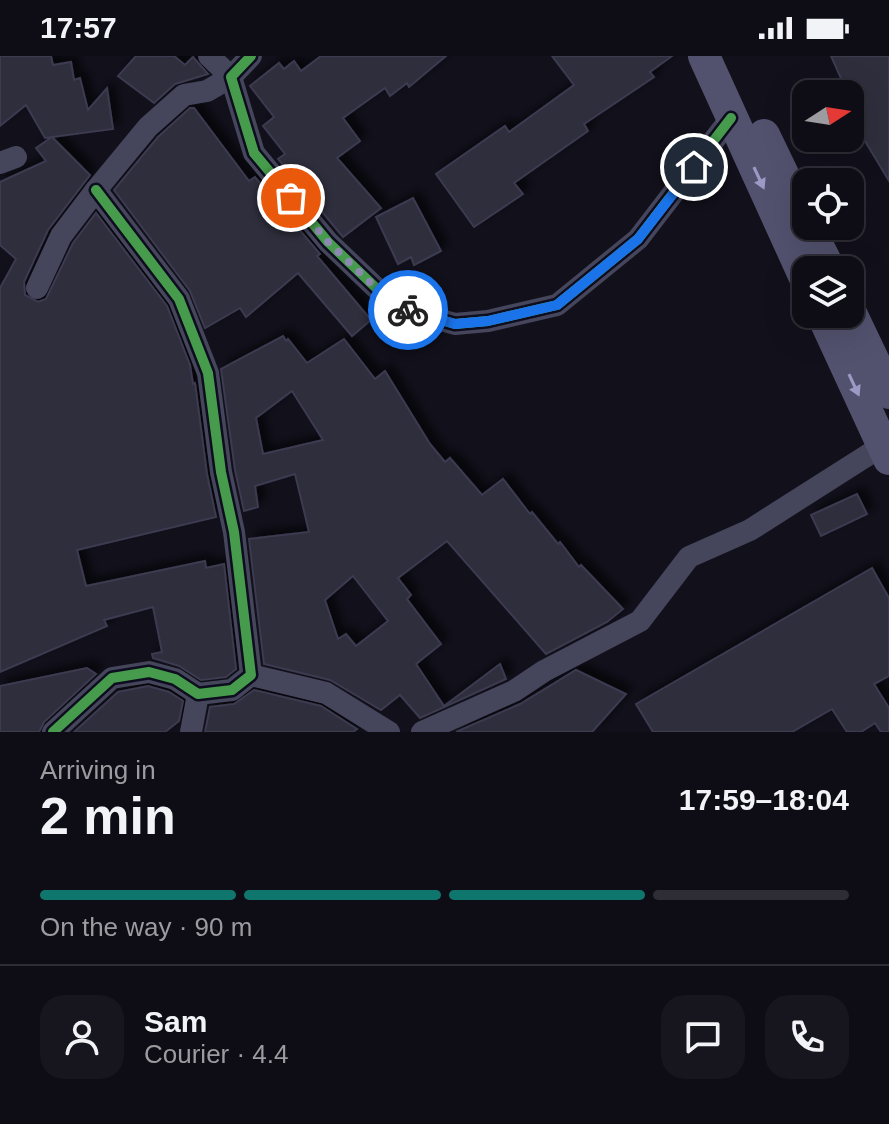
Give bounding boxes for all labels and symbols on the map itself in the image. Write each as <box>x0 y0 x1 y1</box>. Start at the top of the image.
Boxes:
north arrow <box>792 80 864 152</box>
pin <box>660 133 728 201</box>
pin <box>257 164 325 232</box>
one-way arrow <box>752 166 766 190</box>
courier <box>368 270 448 350</box>
one-way arrow <box>847 373 861 397</box>

